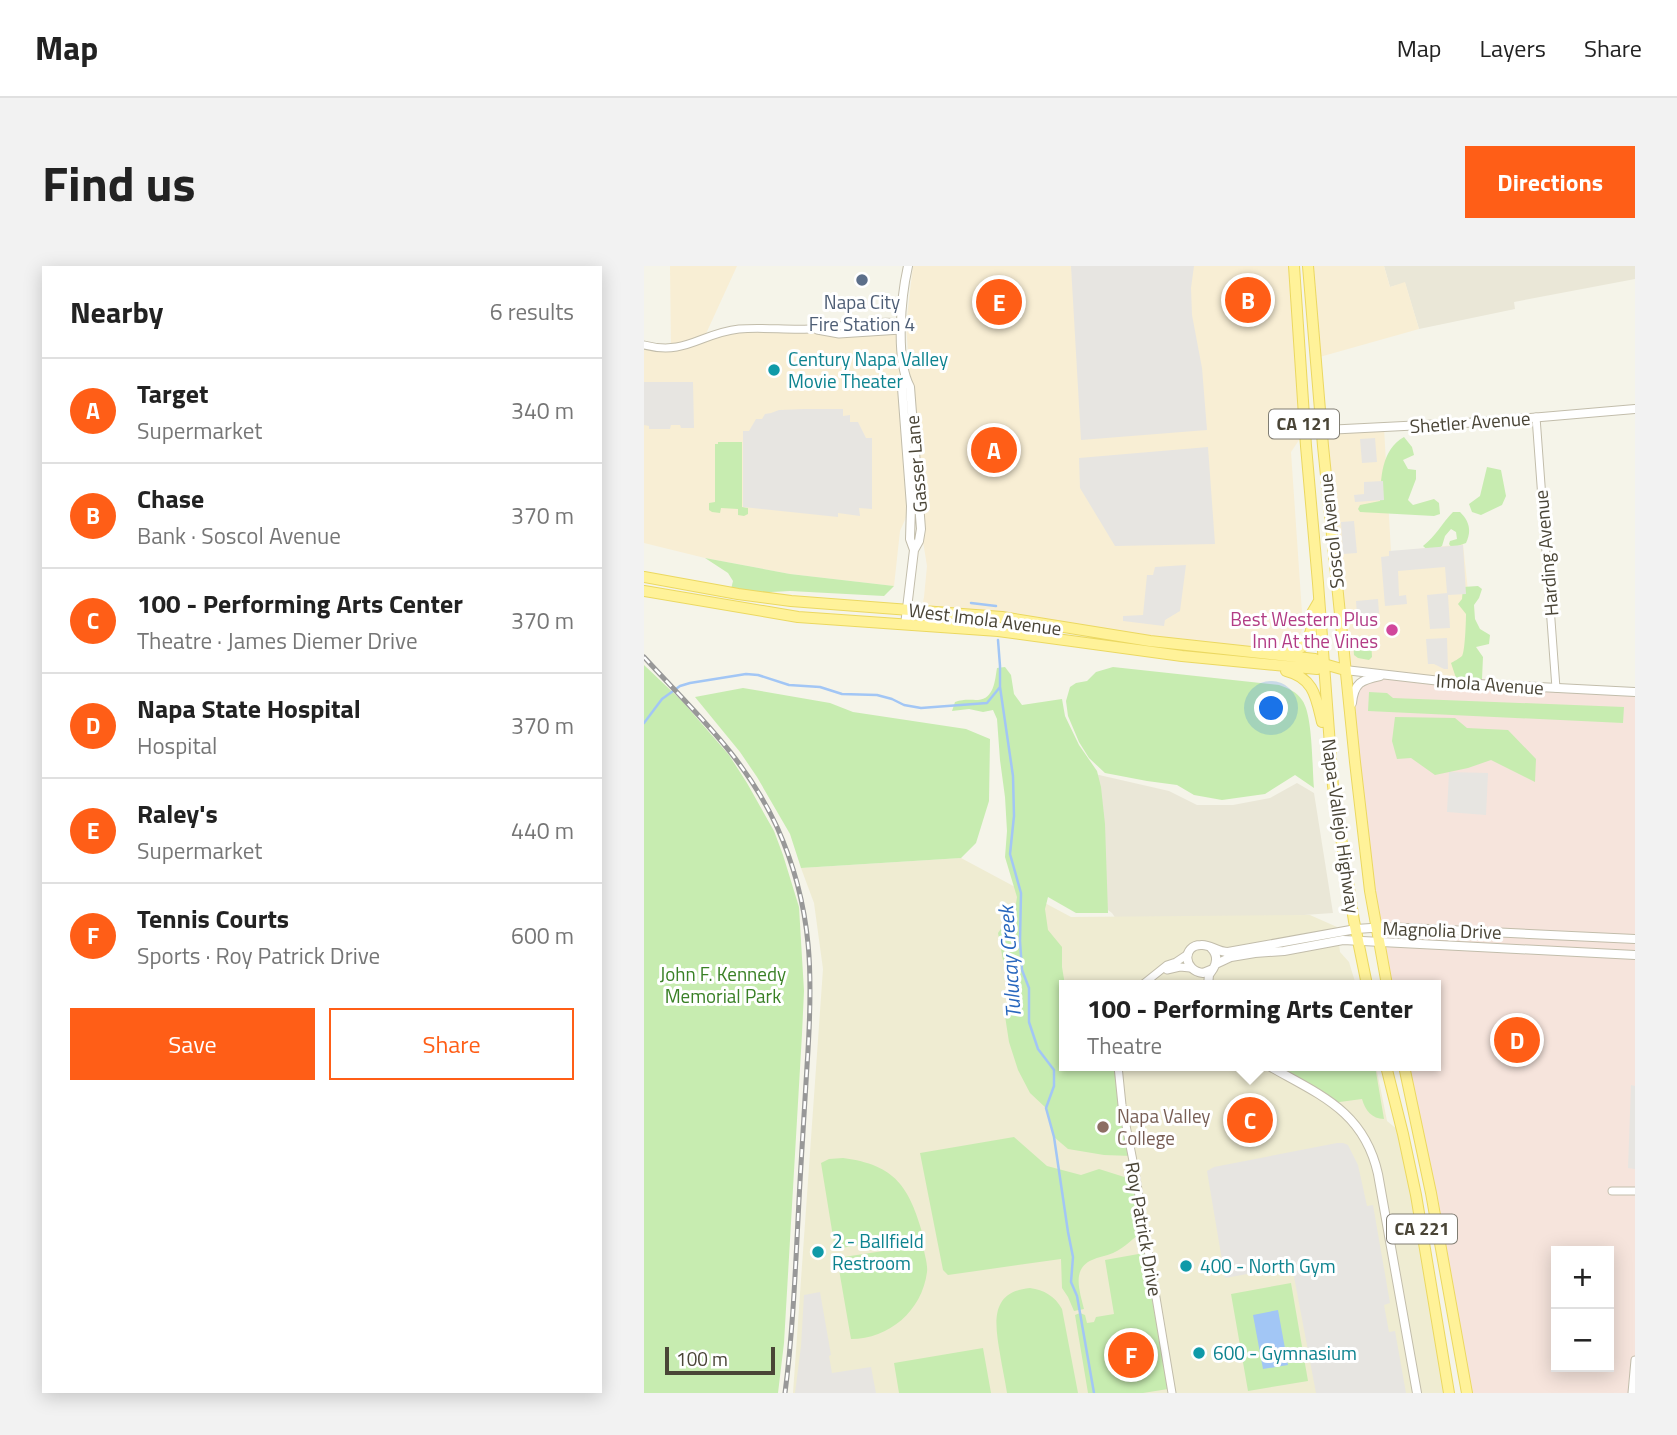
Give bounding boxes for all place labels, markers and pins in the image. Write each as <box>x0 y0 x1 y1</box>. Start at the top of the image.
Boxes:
marker: Napa City Fire Station 4 <box>854 272 870 288</box>
pin: B <box>1225 274 1271 326</box>
pin: E <box>976 276 1022 328</box>
place label: Napa City Fire Station 4 <box>809 287 915 338</box>
place label: Century Napa Valley Movie Theater <box>788 344 948 395</box>
marker: Century Napa Valley Movie Theater <box>766 362 782 378</box>
pin: A <box>971 424 1017 476</box>
place label: Best Western Plus Inn At the Vines <box>1230 604 1378 655</box>
marker: Best Western Plus Inn At the Vines <box>1384 622 1400 638</box>
pin: D <box>1494 1014 1540 1066</box>
pin: C <box>1227 1094 1273 1146</box>
place label: Napa Valley College <box>1117 1101 1211 1152</box>
marker: Napa Valley College <box>1095 1119 1111 1135</box>
place label: 2 - Ballfield Restroom <box>832 1226 924 1277</box>
marker: 2 - Ballfield Restroom <box>810 1244 826 1260</box>
place label: 400 - North Gym <box>1200 1251 1336 1280</box>
marker: 400 - North Gym <box>1178 1258 1194 1274</box>
pin: F <box>1108 1329 1154 1381</box>
place label: 600 - Gymnasium <box>1213 1338 1357 1367</box>
marker: 600 - Gymnasium <box>1191 1345 1207 1361</box>

